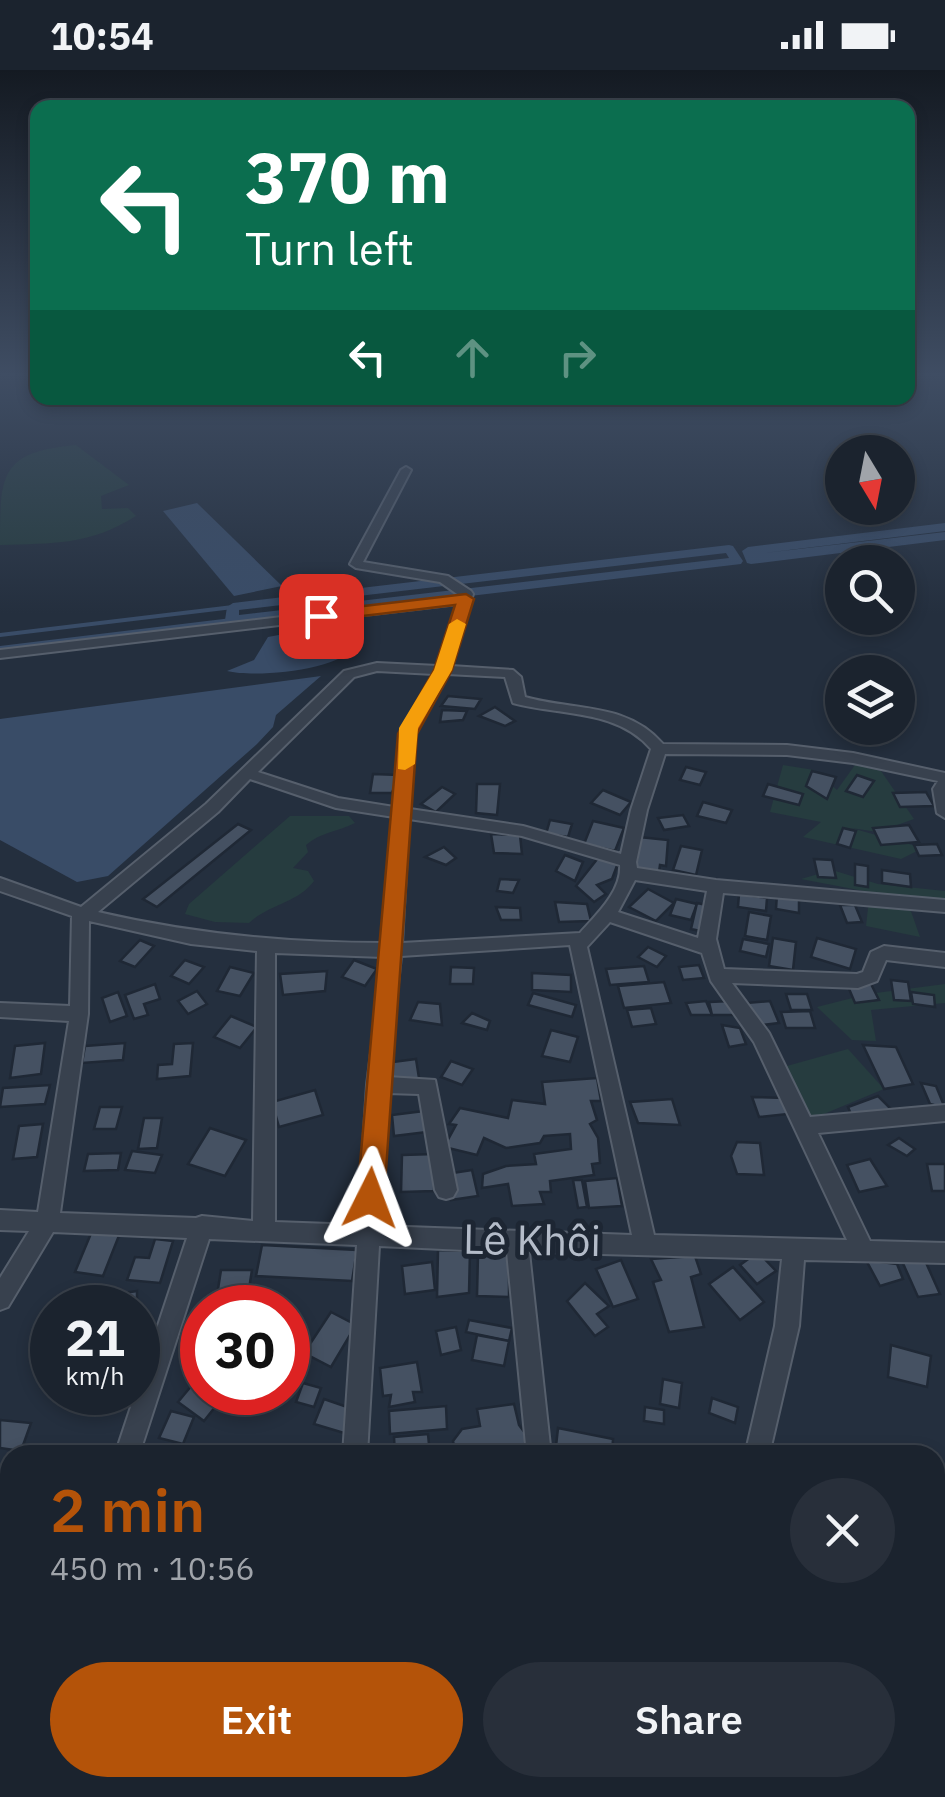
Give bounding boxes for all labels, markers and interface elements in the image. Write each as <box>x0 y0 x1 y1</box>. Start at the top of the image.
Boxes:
text: 10:54 <box>50 11 154 60</box>
text: 370 m <box>245 131 450 222</box>
icon: left <box>80 140 210 270</box>
text: Turn left <box>245 219 414 277</box>
icon: left <box>340 330 395 385</box>
icon: ahead <box>445 330 500 385</box>
icon: right <box>550 330 605 385</box>
north arrow <box>825 435 915 525</box>
map controls <box>825 435 915 745</box>
button: search <box>825 545 915 635</box>
pin <box>279 574 364 659</box>
icon: arrive <box>294 589 349 644</box>
button: layers <box>825 655 915 745</box>
position arrow <box>318 1146 422 1250</box>
street label: Lê Khôi <box>462 1211 602 1268</box>
speed limit sign: 30 <box>180 1285 310 1415</box>
text: 21 <box>65 1305 125 1370</box>
text: km/h <box>66 1359 124 1392</box>
text: 2 min <box>50 1470 205 1549</box>
button: close <box>790 1478 895 1583</box>
text: 450 m · 10:56 <box>50 1547 255 1589</box>
button: Exit <box>50 1662 463 1777</box>
button: Share <box>483 1662 895 1777</box>

